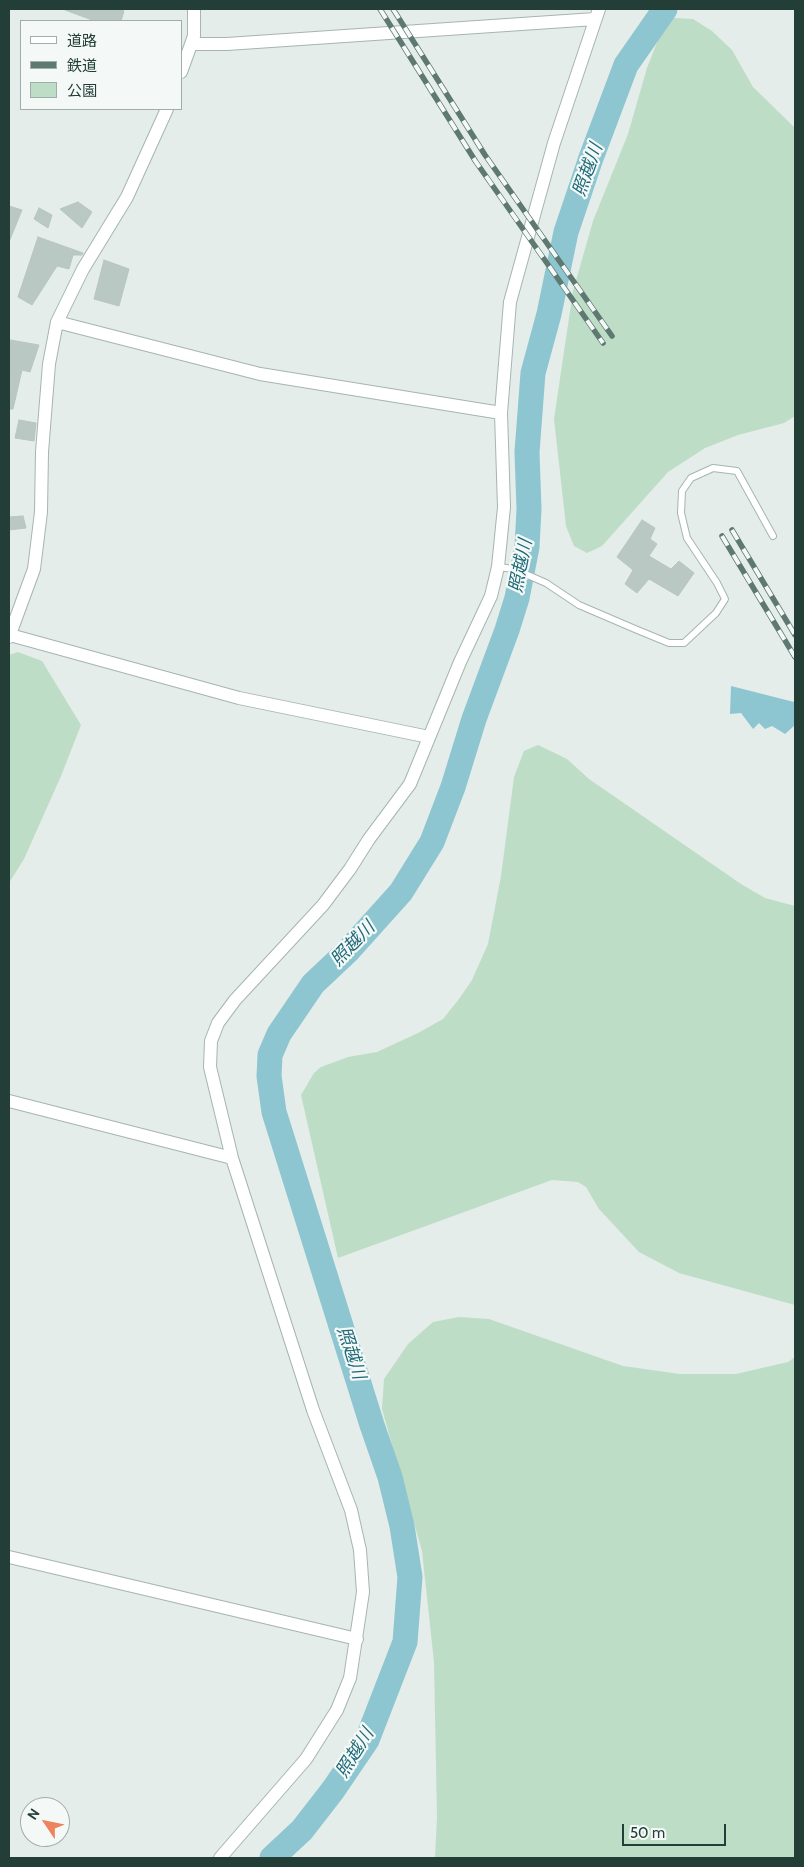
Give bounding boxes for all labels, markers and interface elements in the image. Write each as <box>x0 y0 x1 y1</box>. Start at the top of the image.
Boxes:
legend <box>20 20 182 110</box>
text: 道路 <box>67 32 97 50</box>
text: 鉄道 <box>67 57 97 75</box>
text: 公園 <box>67 82 97 100</box>
water label: 照越川 <box>569 141 607 199</box>
water label: 照越川 <box>505 537 537 595</box>
water label: 照越川 <box>326 917 380 971</box>
water label: 照越川 <box>332 1324 370 1382</box>
water label: 照越川 <box>332 1724 378 1782</box>
north arrow <box>20 1797 70 1847</box>
text: N <box>23 1805 44 1823</box>
scale bar <box>624 1814 728 1846</box>
text: 50 m <box>630 1824 665 1842</box>

